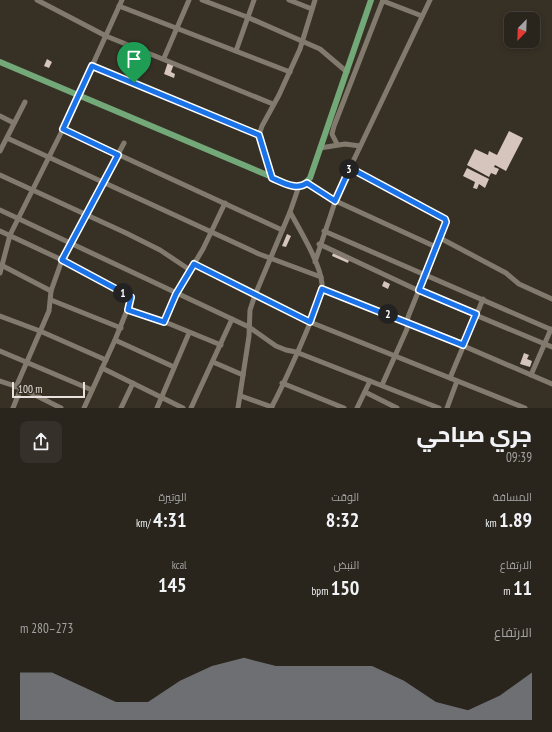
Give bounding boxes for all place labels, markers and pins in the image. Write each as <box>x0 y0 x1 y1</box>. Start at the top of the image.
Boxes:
pin <box>117 42 151 83</box>
pin: 3 <box>339 159 359 179</box>
pin: 1 <box>113 283 133 303</box>
pin: 2 <box>378 304 398 324</box>

